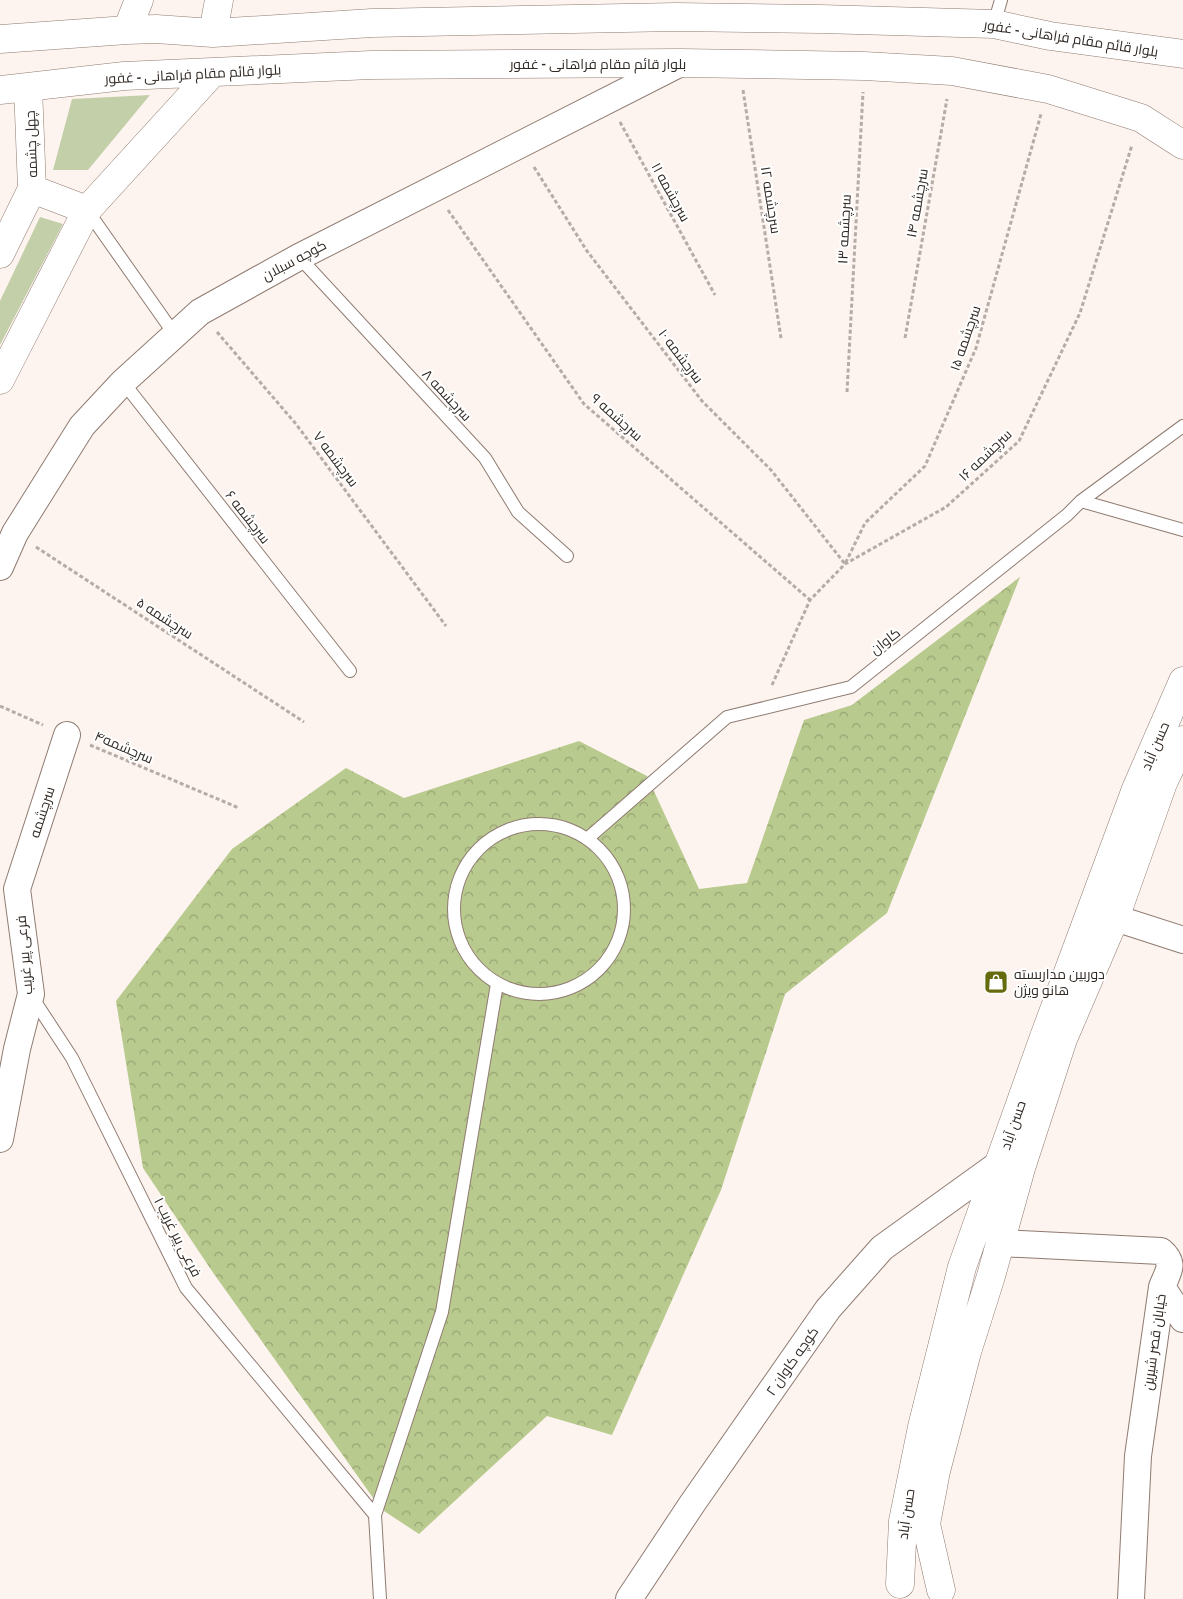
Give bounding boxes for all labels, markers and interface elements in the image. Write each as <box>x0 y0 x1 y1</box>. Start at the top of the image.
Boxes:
street label: بلوار قائم مقام فراهانی - غفور <box>981 15 1160 62</box>
street label: بلوار قائم مقام فراهانی - غفور <box>509 55 686 74</box>
street label: بلوار قائم مقام فراهانی - غفور <box>103 60 282 89</box>
street label: چهل چشمه <box>21 110 42 178</box>
street label: سرچشمه ۱۱ <box>647 159 695 225</box>
street label: سرچشمه ۱۲ <box>756 165 785 235</box>
street label: سرچشمه ۱۴ <box>902 167 933 239</box>
street label: سرچشمه ۱۳ <box>833 194 856 264</box>
street label: کوچه سبلان <box>259 236 330 285</box>
street label: سرچشمه ۱۵ <box>945 303 986 373</box>
street label: سرچشمه ۱۰ <box>654 325 707 388</box>
street label: سرچشمه ۸ <box>418 365 476 426</box>
street label: سرچشمه ۹ <box>587 389 647 446</box>
street label: ۱۶ سرچشمه <box>955 425 1016 486</box>
street label: سرچشمه ۷ <box>309 428 363 491</box>
street label: سرچشمه ۶ <box>221 487 274 548</box>
street label: سرچشمه ۵ <box>133 593 197 644</box>
street label: کاوان <box>866 624 904 658</box>
street label: حسن آباد <box>1137 719 1173 773</box>
street label: سرچشمه۴ <box>91 727 156 768</box>
street label: سرچشمه <box>25 784 60 840</box>
street label: فرعی پیر غریب <box>12 915 37 995</box>
place label: دوربین مداربسته هانو ویژن <box>1014 965 1105 999</box>
shop icon: دوربین مداربسته هانو ویژن <box>983 969 1009 995</box>
street label: حسن آباد <box>996 1098 1030 1152</box>
street label: فرعی پیر غریب ۱ <box>149 1194 206 1280</box>
street label: خیابان قصر شیرین <box>1138 1293 1170 1391</box>
street label: کوچه کاوان ۲ <box>762 1323 823 1400</box>
street label: حسن آباد <box>894 1488 918 1540</box>

